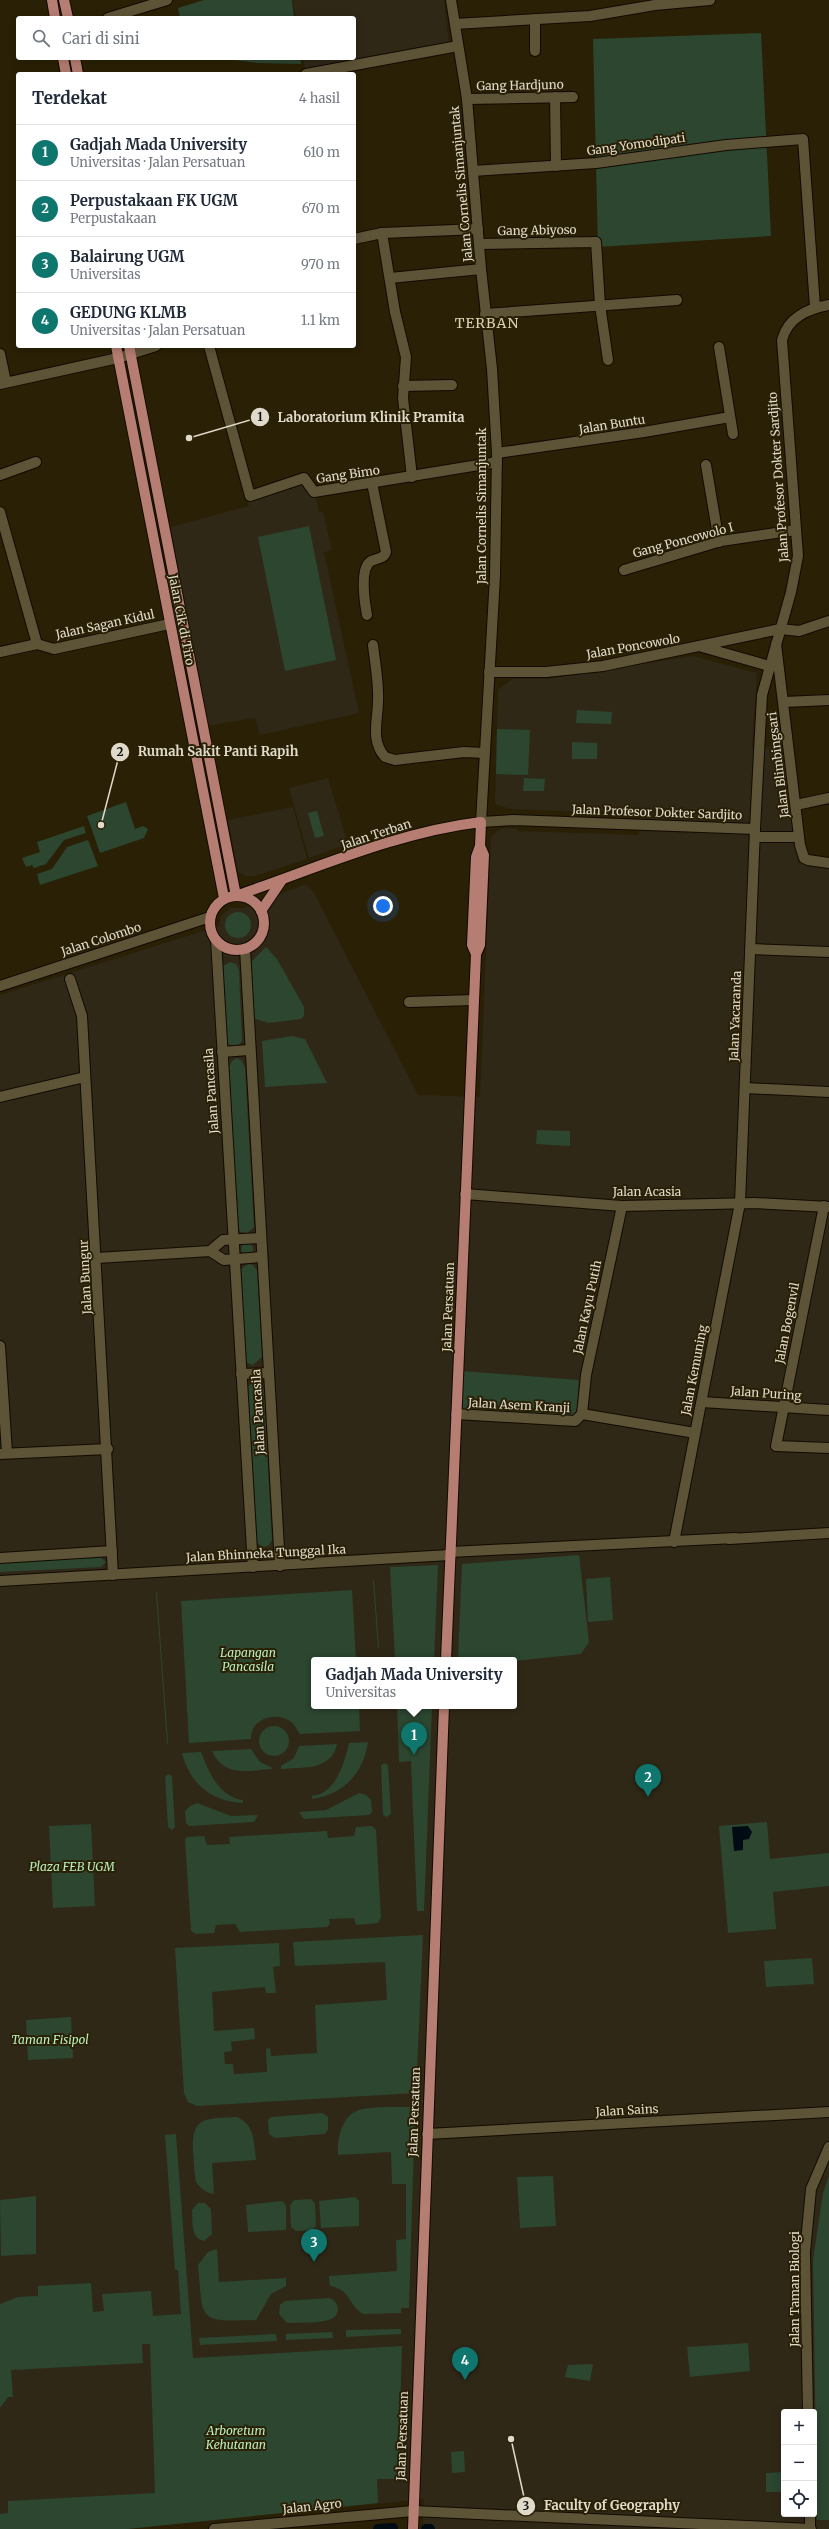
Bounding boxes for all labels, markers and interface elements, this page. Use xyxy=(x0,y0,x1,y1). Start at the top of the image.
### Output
search box xyxy=(16,16,356,60)
icon: search xyxy=(30,27,52,49)
text: Cari di sini xyxy=(62,29,140,48)
street label: Gang Hardjuno xyxy=(476,77,564,93)
text: Terdekat xyxy=(32,87,107,109)
text: 4 hasil xyxy=(299,90,340,107)
street label: Jalan Cornelis Simanjuntak xyxy=(447,105,475,264)
street label: Gang Yomodipati xyxy=(586,130,686,158)
text: Gadjah Mada University xyxy=(70,135,247,154)
text: 1 xyxy=(42,144,48,161)
text: 610 m xyxy=(303,144,340,161)
text: Universitas · Jalan Persatuan xyxy=(70,154,245,171)
text: Perpustakaan FK UGM xyxy=(70,191,238,210)
text: 2 xyxy=(41,200,49,217)
text: 670 m xyxy=(302,200,340,217)
text: Perpustakaan xyxy=(70,210,156,227)
street label: Gang Abiyoso xyxy=(497,222,577,238)
text: Balairung UGM xyxy=(70,247,184,266)
text: 3 xyxy=(41,256,49,273)
text: 970 m xyxy=(301,256,340,273)
text: Universitas xyxy=(70,266,141,283)
text: GEDUNG KLMB xyxy=(70,303,186,322)
text: 4 xyxy=(41,312,49,329)
text: 1.1 km xyxy=(301,312,340,329)
district label: TERBAN xyxy=(455,314,519,332)
text: Universitas · Jalan Persatuan xyxy=(70,322,245,339)
street label: Jalan Profesor Dokter Sardjito xyxy=(765,391,791,564)
callout: Laboratorium Klinik Pramita xyxy=(250,404,473,429)
text: 1 xyxy=(257,409,263,424)
text: Laboratorium Klinik Pramita xyxy=(277,409,465,426)
street label: Jalan Buntu xyxy=(577,411,647,437)
street label: Jalan Cornelis Simanjuntak xyxy=(474,427,489,585)
street label: Gang Bimo xyxy=(315,462,381,486)
street label: Gang Poncowolo I xyxy=(631,519,735,561)
street label: Jalan Cik di Tiro xyxy=(166,572,198,667)
street label: Jalan Sagan Kidul xyxy=(53,606,156,642)
street label: Jalan Poncowolo xyxy=(584,630,681,662)
street label: Jalan Blimbingsari xyxy=(764,711,792,820)
callout: Rumah Sakit Panti Rapih xyxy=(110,739,306,764)
text: Rumah Sakit Panti Rapih xyxy=(138,743,299,760)
text: 2 xyxy=(116,744,124,759)
street label: Jalan Profesor Dokter Sardjito xyxy=(571,801,742,822)
street label: Jalan Terban xyxy=(338,816,413,853)
your location xyxy=(373,896,393,916)
street label: Jalan Colombo xyxy=(58,919,143,959)
street label: Jalan Yacaranda xyxy=(726,970,744,1063)
street label: Jalan Pancasila xyxy=(200,1047,222,1135)
street label: Jalan Acasia xyxy=(612,1184,682,1199)
street label: Jalan Bungur xyxy=(76,1239,95,1316)
street label: Jalan Kayu Putih xyxy=(570,1259,604,1356)
street label: Jalan Persatuan xyxy=(439,1262,457,1353)
street label: Jalan Bogenvil xyxy=(772,1281,802,1366)
street label: Jalan Kemuning xyxy=(678,1323,710,1418)
street label: Jalan Pancasila xyxy=(248,1368,268,1456)
street label: Jalan Puring xyxy=(729,1383,803,1403)
street label: Jalan Asem Kranji xyxy=(466,1395,571,1415)
street label: Jalan Bhinneka Tunggal Ika xyxy=(185,1541,347,1565)
park label: Lapangan Pancasila xyxy=(220,1645,276,1674)
popup xyxy=(311,1657,517,1709)
text: Gadjah Mada University xyxy=(325,1665,503,1684)
text: Universitas xyxy=(325,1684,396,1701)
pin: 1 xyxy=(401,1722,427,1755)
pin: 2 xyxy=(635,1764,661,1797)
park label: Plaza FEB UGM xyxy=(29,1859,115,1874)
park label: Taman Fisipol xyxy=(11,2032,89,2047)
street label: Jalan Persatuan xyxy=(405,2067,423,2158)
street label: Jalan Sains xyxy=(594,2101,659,2119)
pin: 3 xyxy=(301,2229,327,2262)
street label: Jalan Taman Biologi xyxy=(787,2231,802,2348)
pin: 4 xyxy=(452,2347,478,2380)
street label: Jalan Persatuan xyxy=(393,2391,411,2482)
map controls xyxy=(781,2409,817,2517)
button: + xyxy=(781,2409,817,2445)
park label: Arboretum Kehutanan xyxy=(205,2423,266,2452)
button: − xyxy=(781,2445,817,2481)
button: locate xyxy=(781,2481,817,2517)
callout: Faculty of Geography xyxy=(516,2493,688,2518)
street label: Jalan Agro xyxy=(281,2495,342,2517)
text: Faculty of Geography xyxy=(544,2497,680,2514)
text: 3 xyxy=(523,2498,530,2513)

